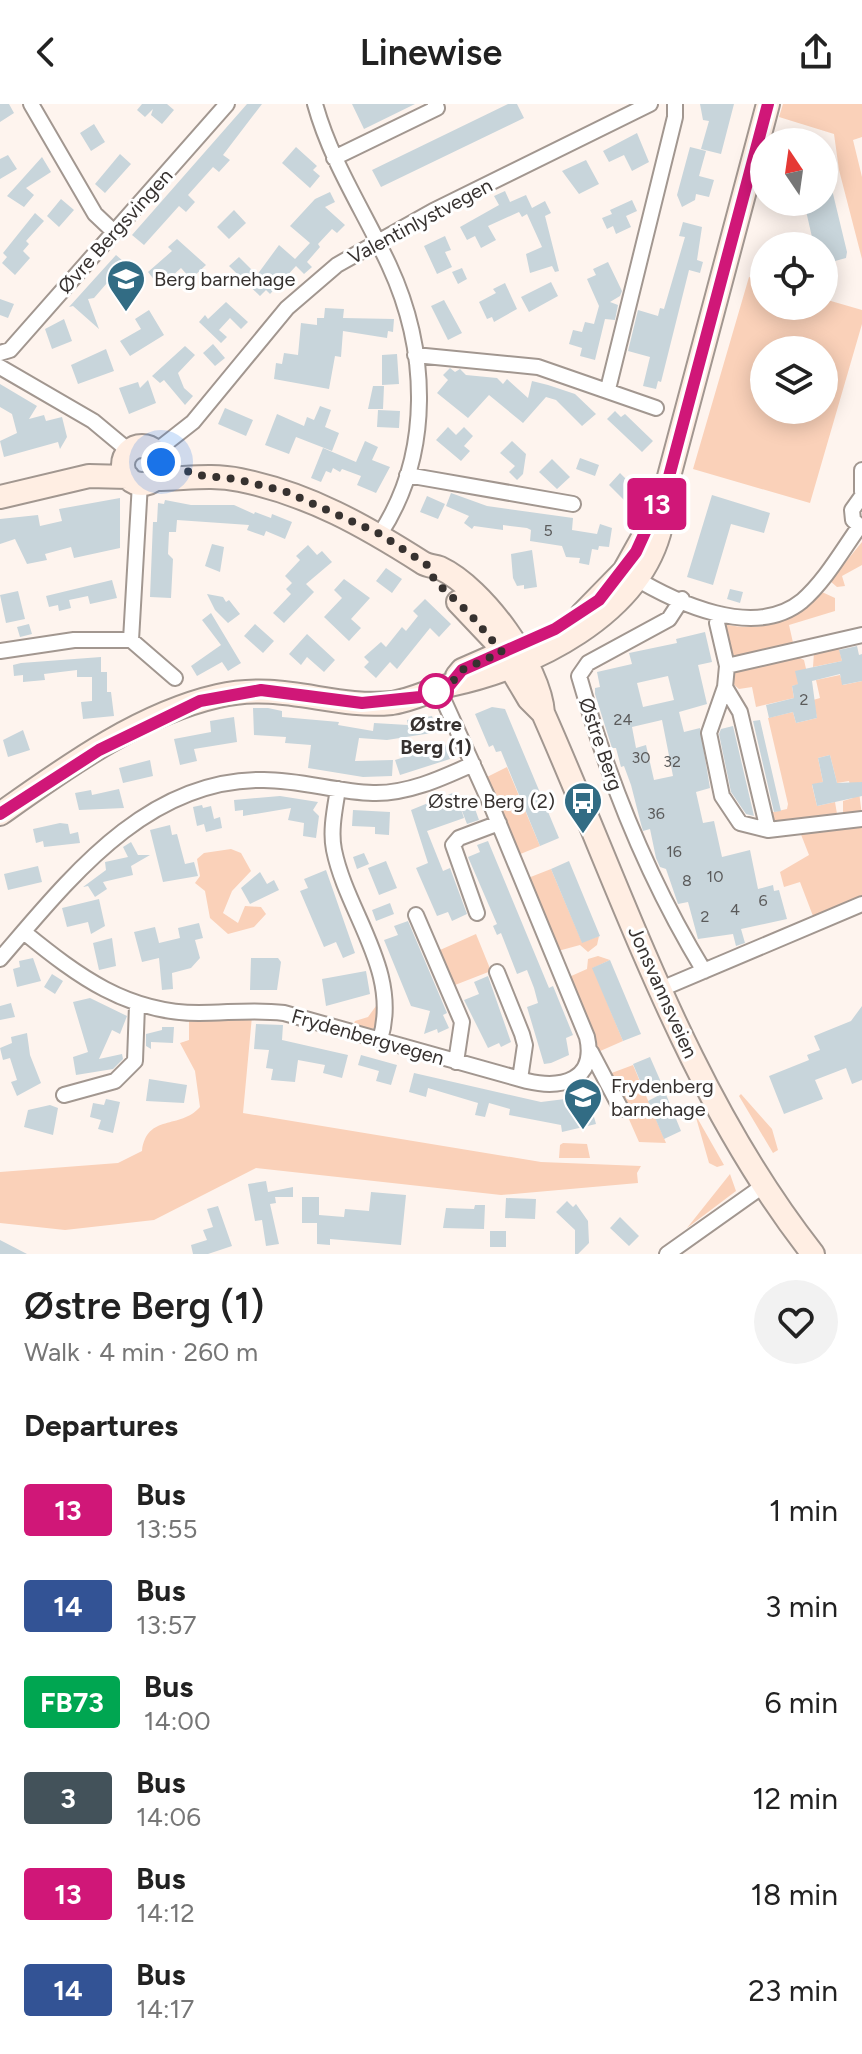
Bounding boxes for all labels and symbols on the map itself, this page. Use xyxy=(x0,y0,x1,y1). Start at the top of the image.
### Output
north arrow xyxy=(750,128,838,216)
street label: Øvre Bergsvingen xyxy=(53,164,177,298)
street label: Valentinlystvegen xyxy=(344,173,496,269)
school or university icon: Berg barnehage xyxy=(105,258,147,313)
place label: Berg barnehage xyxy=(154,267,295,291)
your location xyxy=(141,442,181,482)
line badge: 13 xyxy=(621,478,693,530)
house number: 5 xyxy=(543,521,553,540)
marker: Østre Berg (1) xyxy=(419,674,453,708)
house number: 2 xyxy=(800,690,808,709)
street label: Østre Berg xyxy=(574,694,628,794)
house number: 24 xyxy=(614,710,632,729)
place label: Østre Berg (1) xyxy=(400,712,472,759)
house number: 30 xyxy=(632,748,650,767)
house number: 32 xyxy=(663,752,681,771)
bus stop icon: Østre Berg (2) xyxy=(562,780,604,835)
place label: Østre Berg (2) xyxy=(428,789,555,813)
house number: 36 xyxy=(647,804,665,823)
house number: 16 xyxy=(666,842,682,861)
house number: 10 xyxy=(707,867,723,886)
house number: 8 xyxy=(682,871,692,890)
house number: 6 xyxy=(758,891,768,910)
house number: 4 xyxy=(730,900,740,919)
house number: 2 xyxy=(701,907,709,926)
street label: Jonsvannsveien xyxy=(623,922,703,1062)
street label: Frydenbergvegen xyxy=(289,1004,447,1070)
place label: Frydenberg barnehage xyxy=(611,1074,714,1121)
school or university icon: Frydenberg barnehage xyxy=(562,1076,604,1131)

